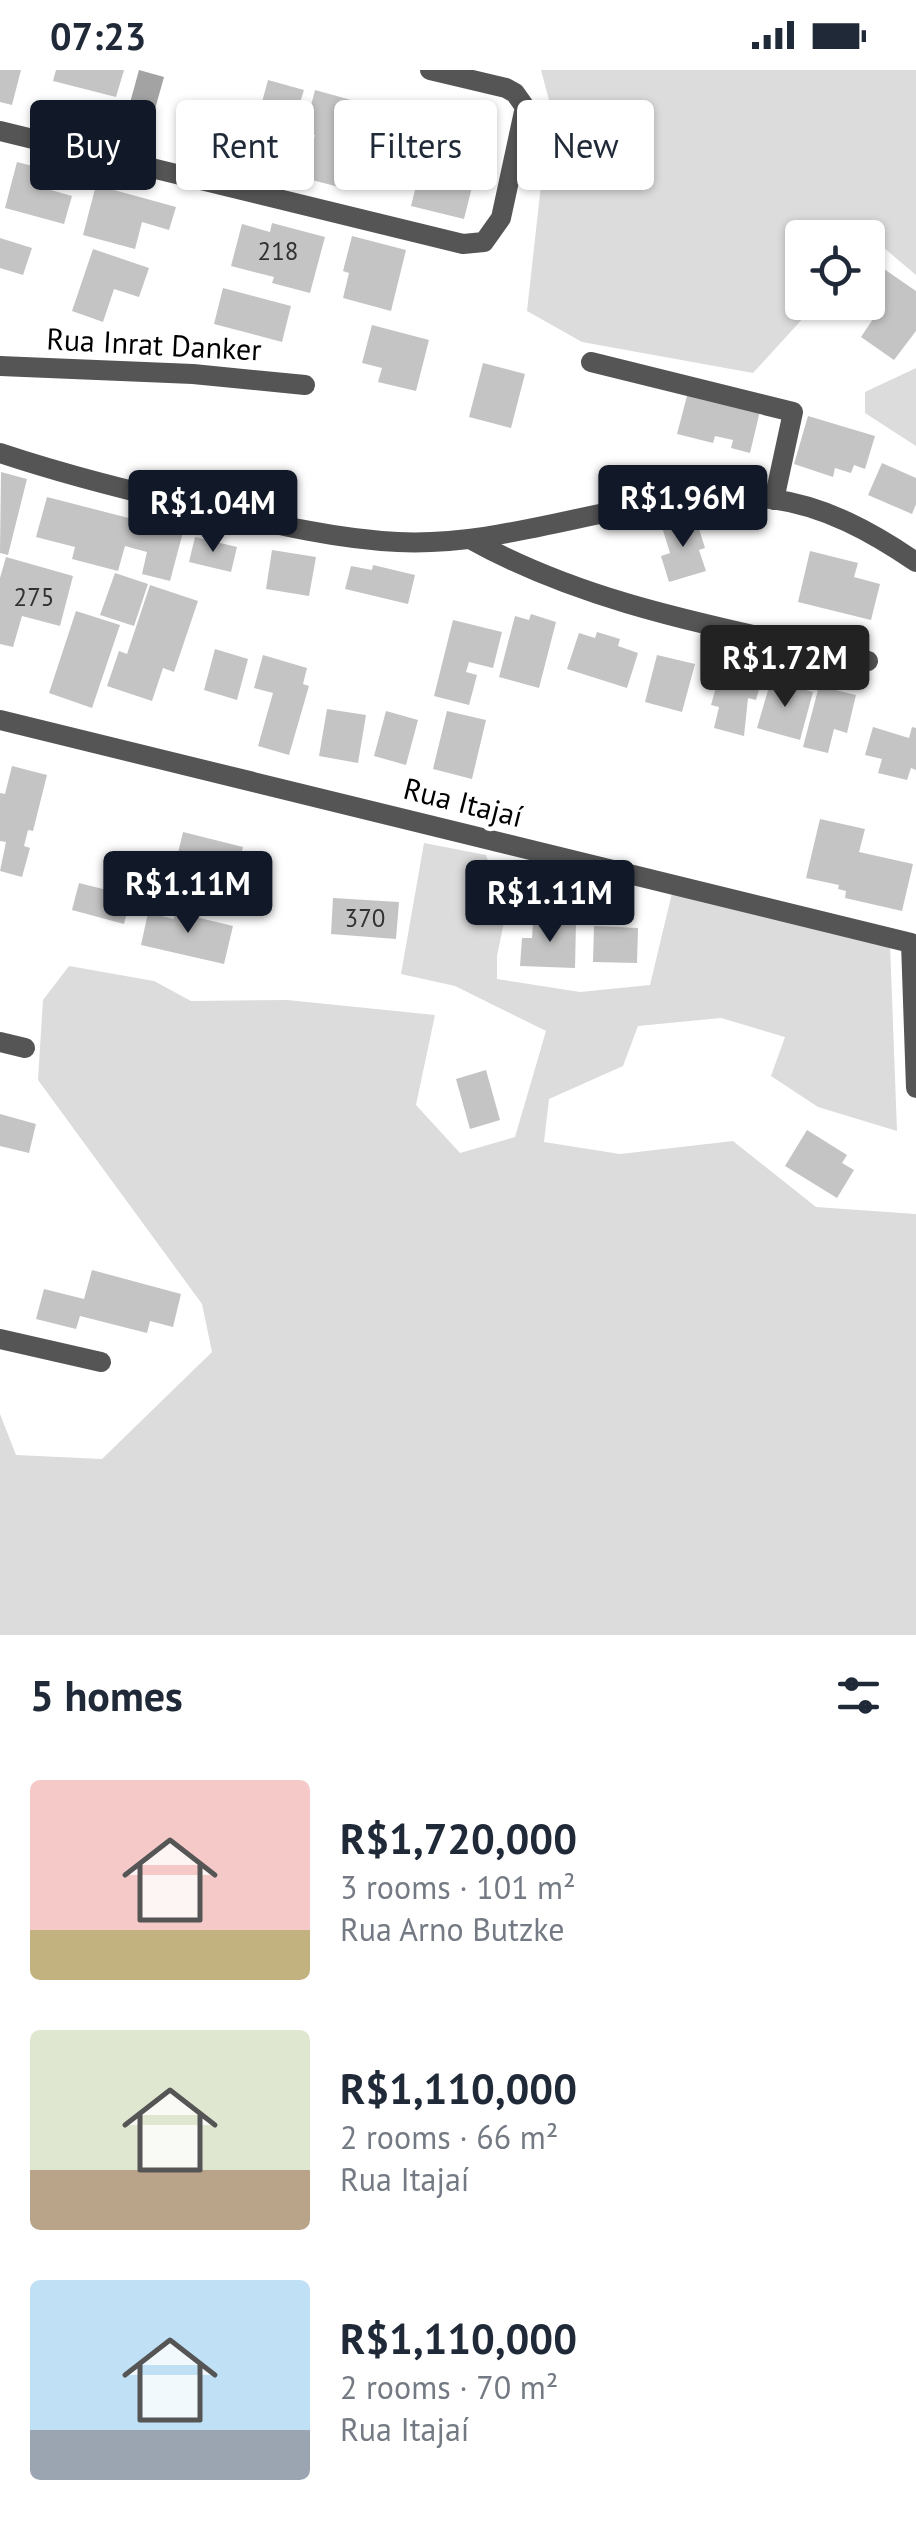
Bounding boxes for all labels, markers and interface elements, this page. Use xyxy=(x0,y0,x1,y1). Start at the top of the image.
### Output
text: 07:23 xyxy=(50,11,146,60)
chip: Buy xyxy=(30,100,156,190)
chip: Rent xyxy=(176,100,314,190)
chip: Filters xyxy=(334,100,497,190)
chip: New xyxy=(517,100,654,190)
map controls xyxy=(785,220,885,320)
button: locate xyxy=(785,220,885,320)
house number: 218 xyxy=(258,235,298,267)
street label: Rua Inrat Danker xyxy=(46,318,263,369)
pin: R$1.96M xyxy=(591,465,775,550)
pin: R$1.04M xyxy=(121,470,305,555)
text: R$1.96M xyxy=(620,476,746,518)
text: R$1.04M xyxy=(150,481,276,523)
house number: 275 xyxy=(14,581,54,613)
pin: R$1.72M xyxy=(693,625,877,710)
text: R$1.72M xyxy=(722,636,848,678)
street label: Rua Itajaí xyxy=(400,768,527,835)
pin: R$1.11M xyxy=(96,851,280,936)
pin: R$1.11M xyxy=(458,860,642,945)
text: R$1.11M xyxy=(125,862,251,904)
text: R$1.11M xyxy=(487,871,613,913)
house number: 370 xyxy=(345,902,385,934)
text: 5 homes xyxy=(30,1668,183,1723)
icon: filters xyxy=(831,1668,886,1723)
text: R$1,720,000 xyxy=(340,1811,577,1866)
icon: home xyxy=(110,1820,230,1940)
text: 3 rooms · 101 m² xyxy=(340,1866,576,1908)
text: Rua Arno Butzke xyxy=(340,1908,564,1950)
text: R$1,110,000 xyxy=(340,2061,577,2116)
icon: home xyxy=(110,2070,230,2190)
text: 2 rooms · 66 m² xyxy=(340,2116,558,2158)
text: Rua Itajaí xyxy=(340,2158,469,2200)
text: R$1,110,000 xyxy=(340,2311,577,2366)
icon: home xyxy=(110,2320,230,2440)
text: 2 rooms · 70 m² xyxy=(340,2366,558,2408)
text: Rua Itajaí xyxy=(340,2408,469,2450)

